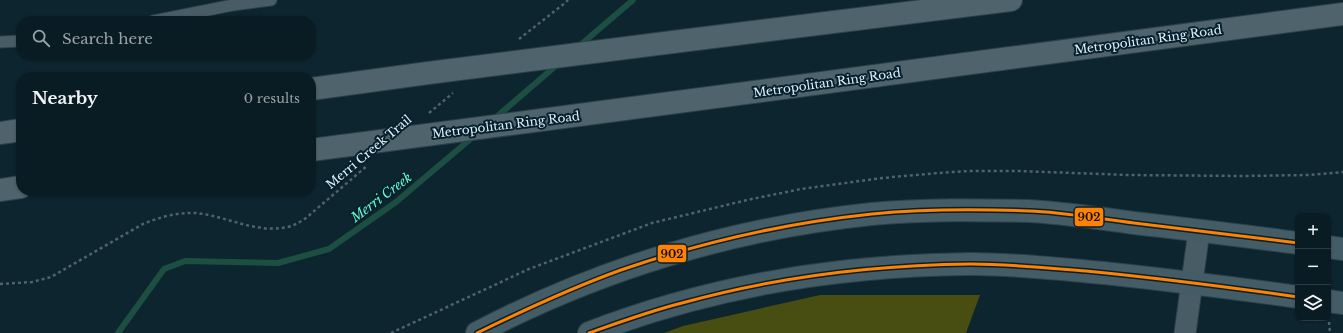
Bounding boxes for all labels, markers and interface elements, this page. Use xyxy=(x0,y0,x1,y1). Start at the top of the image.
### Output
search box xyxy=(16,16,316,60)
street label: Metropolitan Ring Road xyxy=(1073,22,1223,57)
icon: search xyxy=(30,27,52,49)
text: Search here xyxy=(62,29,153,48)
street label: Metropolitan Ring Road xyxy=(752,65,902,100)
text: Nearby xyxy=(32,88,98,109)
text: 0 results xyxy=(244,90,300,107)
street label: Metropolitan Ring Road xyxy=(431,108,581,141)
street label: Merri Creek Trail xyxy=(323,111,415,192)
water label: Merri Creek xyxy=(347,169,415,226)
line badge: 902 xyxy=(1074,207,1104,227)
text: 902 xyxy=(1078,210,1100,224)
map controls xyxy=(1295,213,1331,321)
button: + xyxy=(1295,213,1331,249)
line badge: 902 xyxy=(657,244,687,263)
text: 902 xyxy=(661,247,683,261)
button: − xyxy=(1295,249,1331,285)
button: layers xyxy=(1295,285,1331,321)

